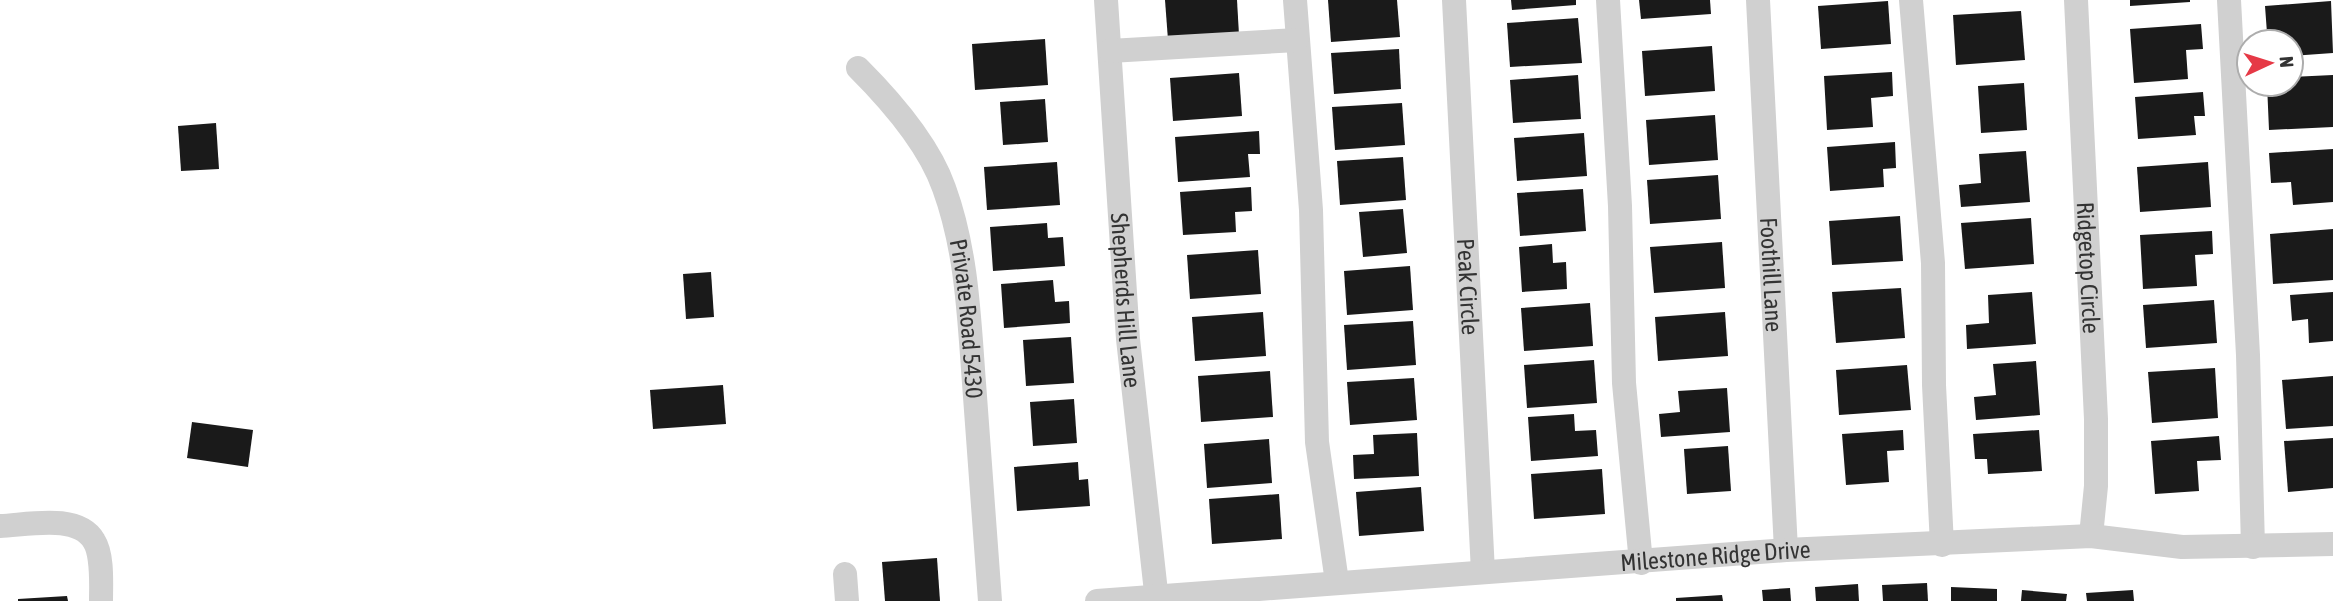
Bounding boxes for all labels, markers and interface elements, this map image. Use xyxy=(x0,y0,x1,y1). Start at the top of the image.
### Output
north arrow xyxy=(2235,28,2305,98)
text: N xyxy=(2276,55,2298,68)
street label: Ridgetop Circle xyxy=(2072,201,2105,334)
street label: Shepherds Hill Lane xyxy=(1106,212,1147,389)
street label: Foothill Lane xyxy=(1756,217,1788,333)
street label: Private Road 5430 xyxy=(945,236,989,399)
street label: Peak Circle xyxy=(1453,238,1484,336)
street label: Milestone Ridge Drive xyxy=(1619,535,1811,576)

